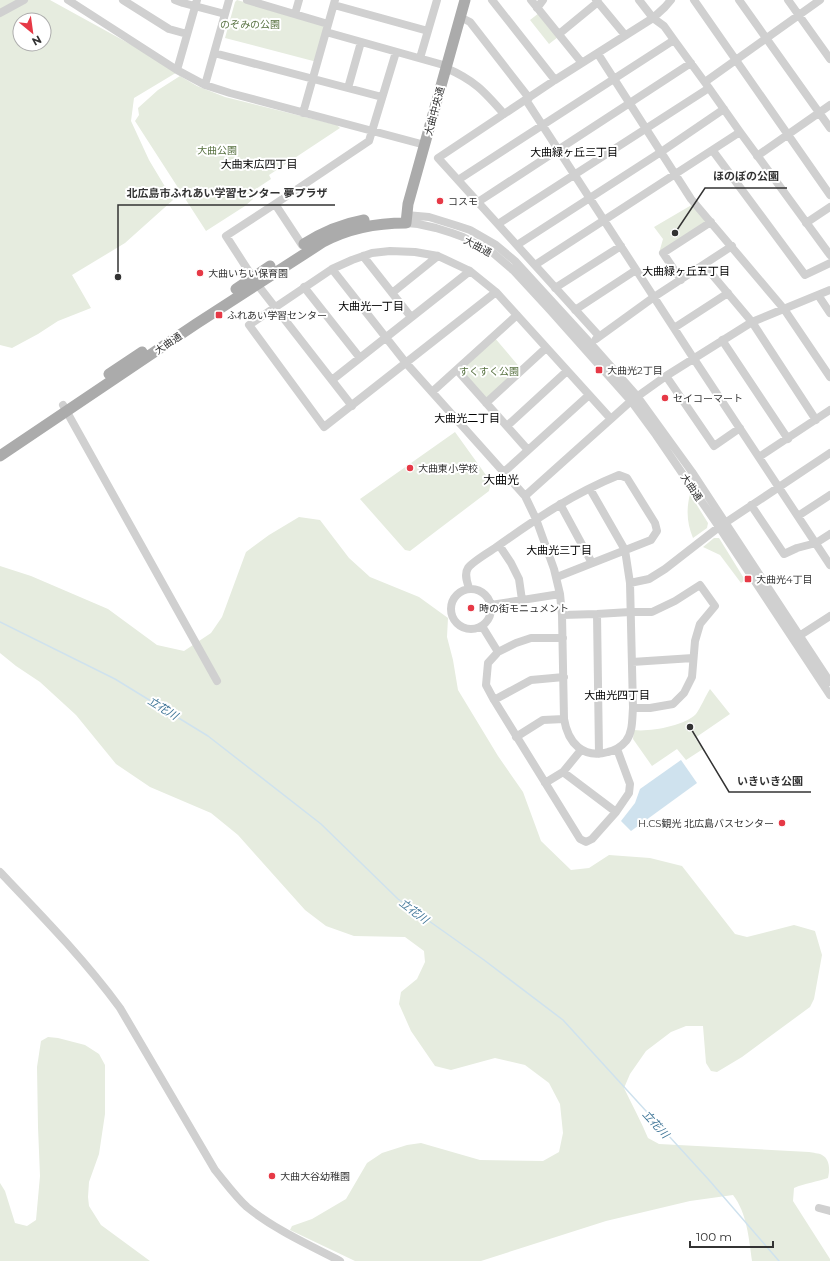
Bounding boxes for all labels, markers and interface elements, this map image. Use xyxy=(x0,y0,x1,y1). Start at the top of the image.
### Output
north arrow xyxy=(12,12,52,52)
park label: のぞみの公園 xyxy=(220,18,280,31)
text: N xyxy=(30,32,44,49)
street label: 大曲中央通 xyxy=(422,85,447,137)
park label: 大曲公園 xyxy=(197,144,237,157)
district label: 大曲緑ヶ丘三丁目 xyxy=(530,145,618,159)
district label: 大曲末広四丁目 xyxy=(221,157,298,171)
callout: ほのぼの公園 xyxy=(705,165,787,188)
text: ほのぼの公園 xyxy=(713,169,779,183)
callout: 北広島市ふれあい学習センター 夢プラザ xyxy=(118,182,335,205)
text: 北広島市ふれあい学習センター 夢プラザ xyxy=(126,186,328,200)
place label: コスモ xyxy=(448,195,478,208)
marker: コスモ xyxy=(435,196,445,206)
street label: 大曲通 xyxy=(461,234,494,259)
district label: 大曲緑ヶ丘五丁目 xyxy=(642,264,730,278)
place label: 大曲いちい保育園 xyxy=(208,267,288,280)
marker: 大曲いちい保育園 xyxy=(195,268,205,278)
district label: 大曲光一丁目 xyxy=(338,299,404,313)
place label: ふれあい学習センター xyxy=(227,309,327,322)
marker: ふれあい学習センター xyxy=(214,310,224,320)
street label: 大曲通 xyxy=(152,330,184,357)
place label: 大曲光2丁目 xyxy=(607,364,663,377)
park label: すくすく公園 xyxy=(459,365,519,378)
marker: 大曲光2丁目 xyxy=(594,365,604,375)
place label: セイコーマート xyxy=(673,392,743,405)
marker: セイコーマート xyxy=(660,393,670,403)
district label: 大曲光二丁目 xyxy=(434,411,500,425)
place label: 大曲東小学校 xyxy=(418,462,478,475)
marker: 大曲東小学校 xyxy=(405,463,415,473)
street label: 大曲通 xyxy=(678,471,705,503)
district label: 大曲光 xyxy=(483,472,519,487)
district label: 大曲光三丁目 xyxy=(526,543,592,557)
place label: 大曲光4丁目 xyxy=(756,573,813,586)
marker: 大曲光4丁目 xyxy=(743,574,753,584)
place label: 時の街モニュメント xyxy=(479,602,569,615)
marker: 時の街モニュメント xyxy=(466,603,476,613)
district label: 大曲光四丁目 xyxy=(584,688,650,702)
water label: 立花川 xyxy=(145,693,182,723)
callout: いきいき公園 xyxy=(729,769,811,792)
text: いきいき公園 xyxy=(737,774,803,788)
place label: H.CS観光 北広島バスセンター xyxy=(638,817,774,830)
marker: H.CS観光 北広島バスセンター xyxy=(777,818,787,828)
water label: 立花川 xyxy=(397,895,432,927)
water label: 立花川 xyxy=(640,1107,673,1142)
place label: 大曲大谷幼稚園 xyxy=(280,1170,350,1183)
marker: 大曲大谷幼稚園 xyxy=(267,1171,277,1181)
scale bar xyxy=(690,1223,773,1249)
text: 100 m xyxy=(696,1229,732,1244)

